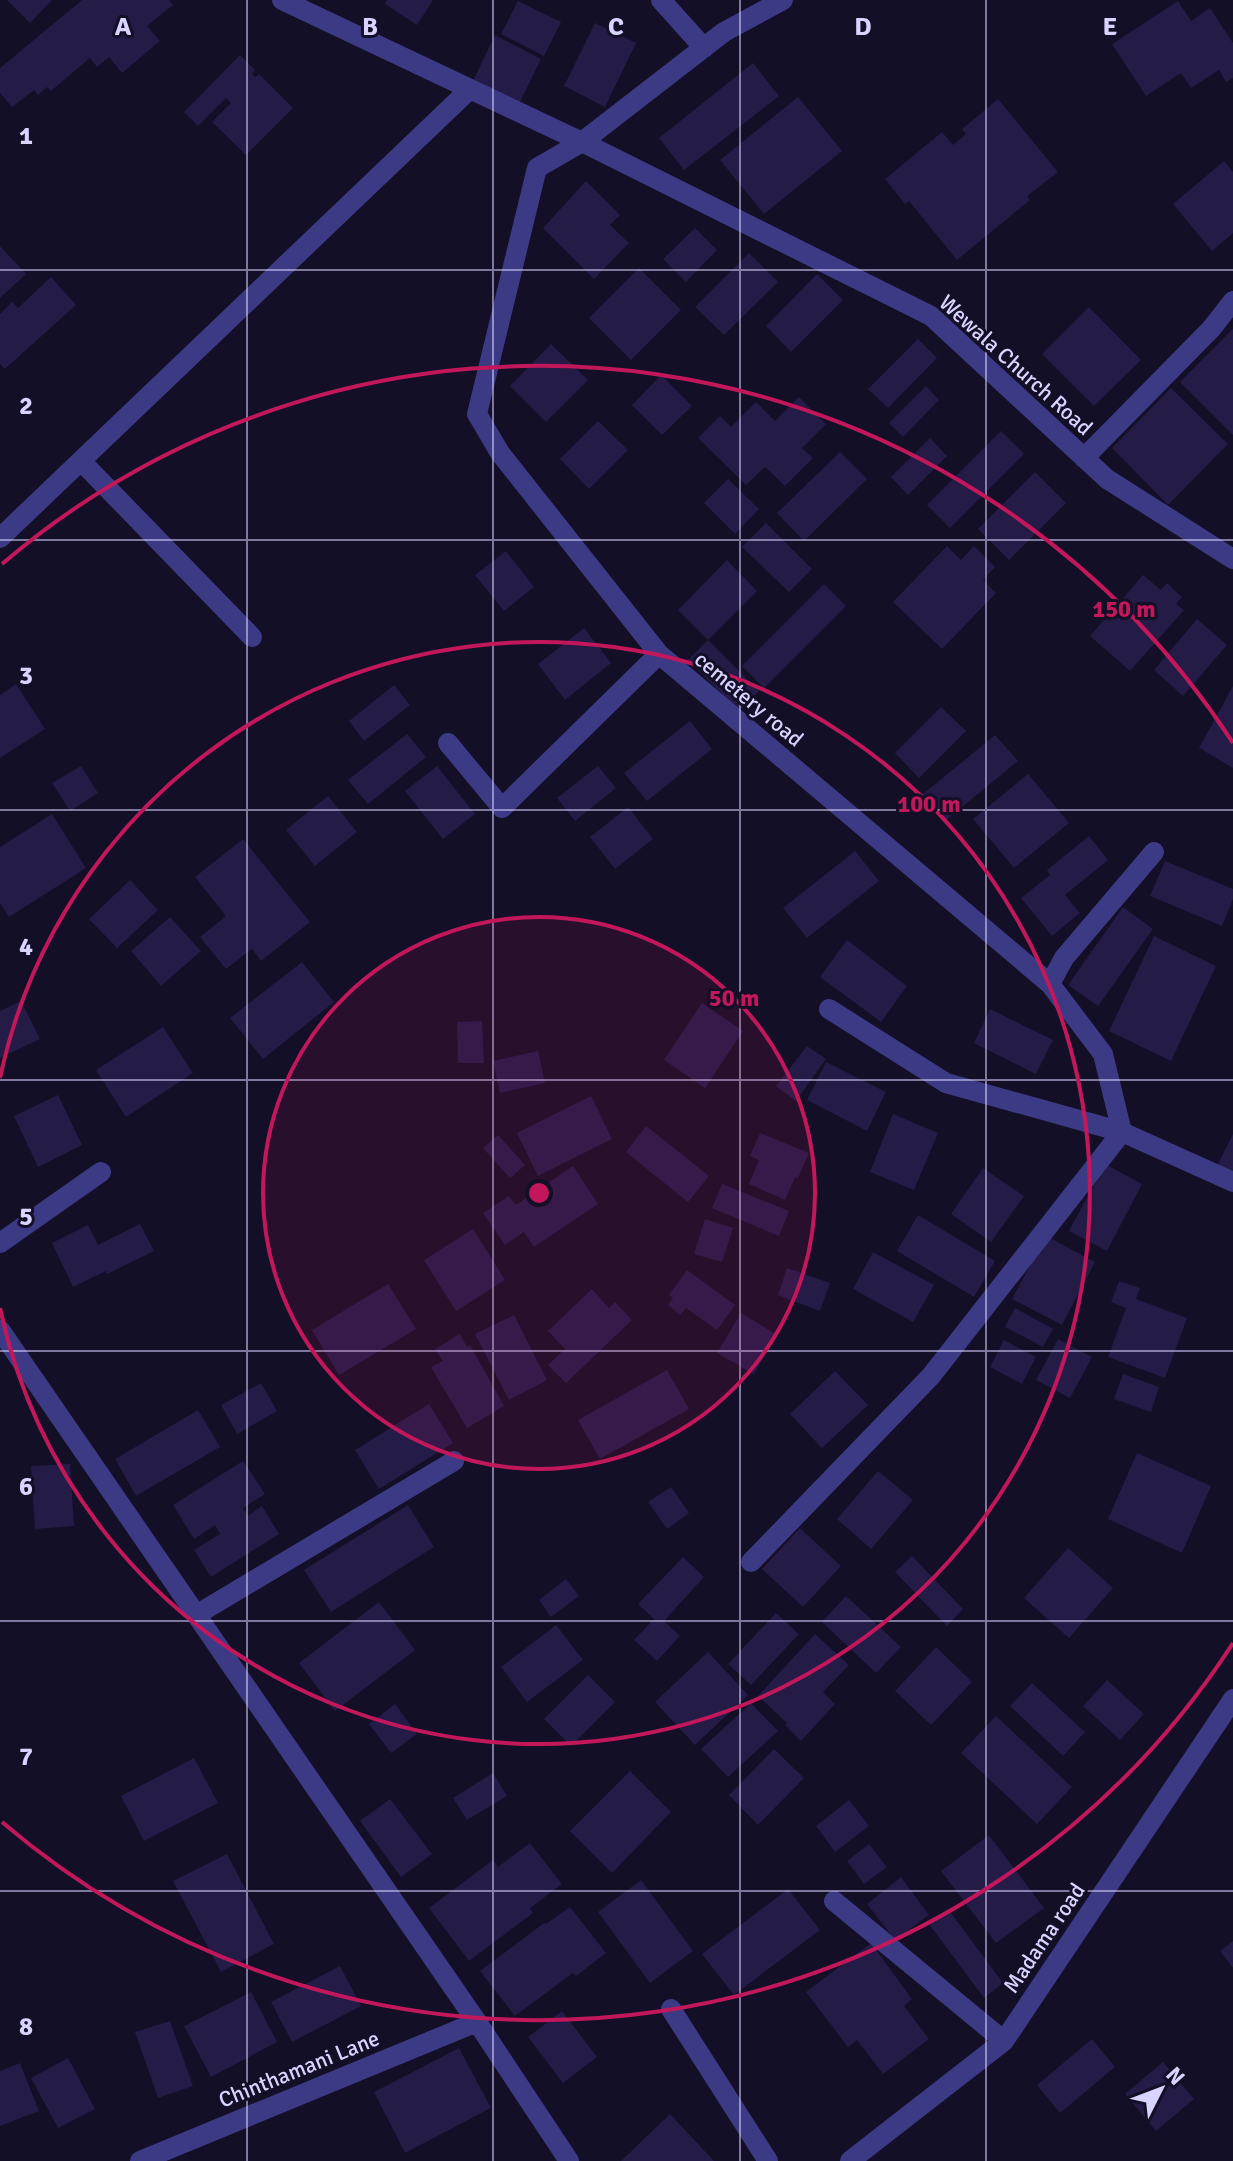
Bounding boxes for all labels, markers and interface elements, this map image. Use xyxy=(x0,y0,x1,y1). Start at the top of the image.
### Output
text: A xyxy=(115,11,132,43)
text: B xyxy=(362,11,378,43)
text: C xyxy=(608,11,624,43)
text: D xyxy=(854,11,872,43)
text: E xyxy=(1103,11,1117,43)
text: 1 xyxy=(19,120,33,152)
street label: Wewala Church Road xyxy=(934,289,1098,441)
text: 2 xyxy=(19,390,33,422)
text: 150 m xyxy=(1092,594,1156,624)
street label: cemetery road xyxy=(689,646,809,752)
text: 3 xyxy=(19,660,33,692)
text: 100 m xyxy=(897,789,961,819)
text: 4 xyxy=(19,931,33,963)
text: 50 m xyxy=(709,983,759,1013)
centre of rings xyxy=(525,1179,553,1207)
text: 5 xyxy=(19,1201,33,1233)
text: 6 xyxy=(19,1471,33,1503)
text: 7 xyxy=(19,1741,33,1773)
street label: Madama road xyxy=(997,1878,1091,1998)
text: 8 xyxy=(19,2011,33,2043)
street label: Chinthamani Lane xyxy=(215,2024,383,2114)
north arrow xyxy=(1121,2049,1201,2129)
text: N xyxy=(1160,2061,1191,2091)

